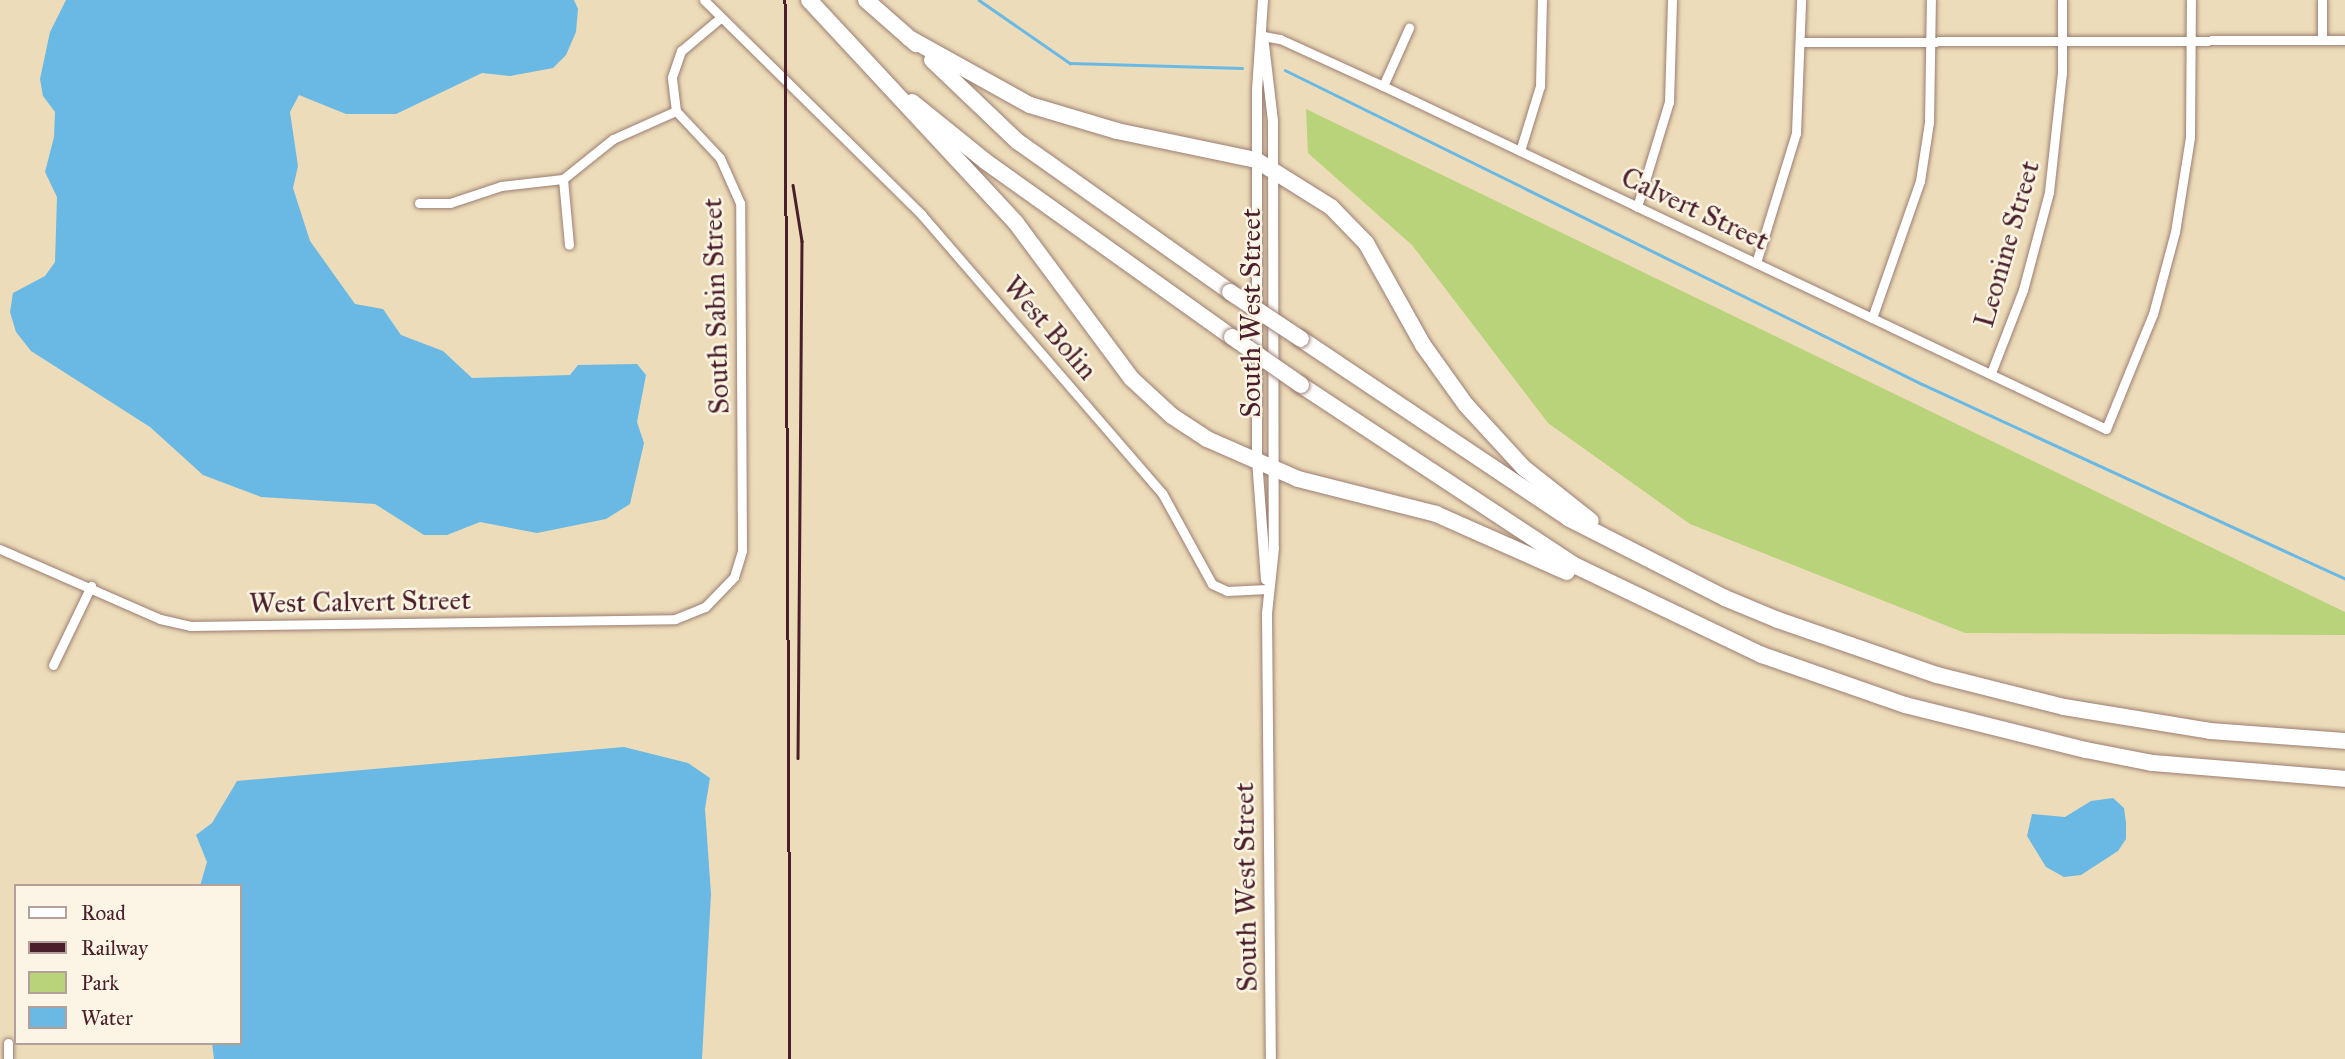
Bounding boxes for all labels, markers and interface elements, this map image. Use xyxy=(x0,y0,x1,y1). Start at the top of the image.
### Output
street label: Leonine Street xyxy=(1967,157,2047,331)
street label: Calvert Street xyxy=(1616,160,1774,258)
street label: South Sabin Street xyxy=(695,197,737,415)
street label: South West Street xyxy=(1234,208,1268,418)
street label: West Bolin xyxy=(996,269,1104,387)
street label: West Calvert Street xyxy=(249,583,471,621)
street label: South West Street xyxy=(1227,782,1265,992)
legend xyxy=(14,884,242,1045)
text: Road xyxy=(81,900,126,926)
text: Railway xyxy=(81,935,148,961)
text: Park xyxy=(81,970,119,996)
text: Water xyxy=(81,1005,133,1031)

